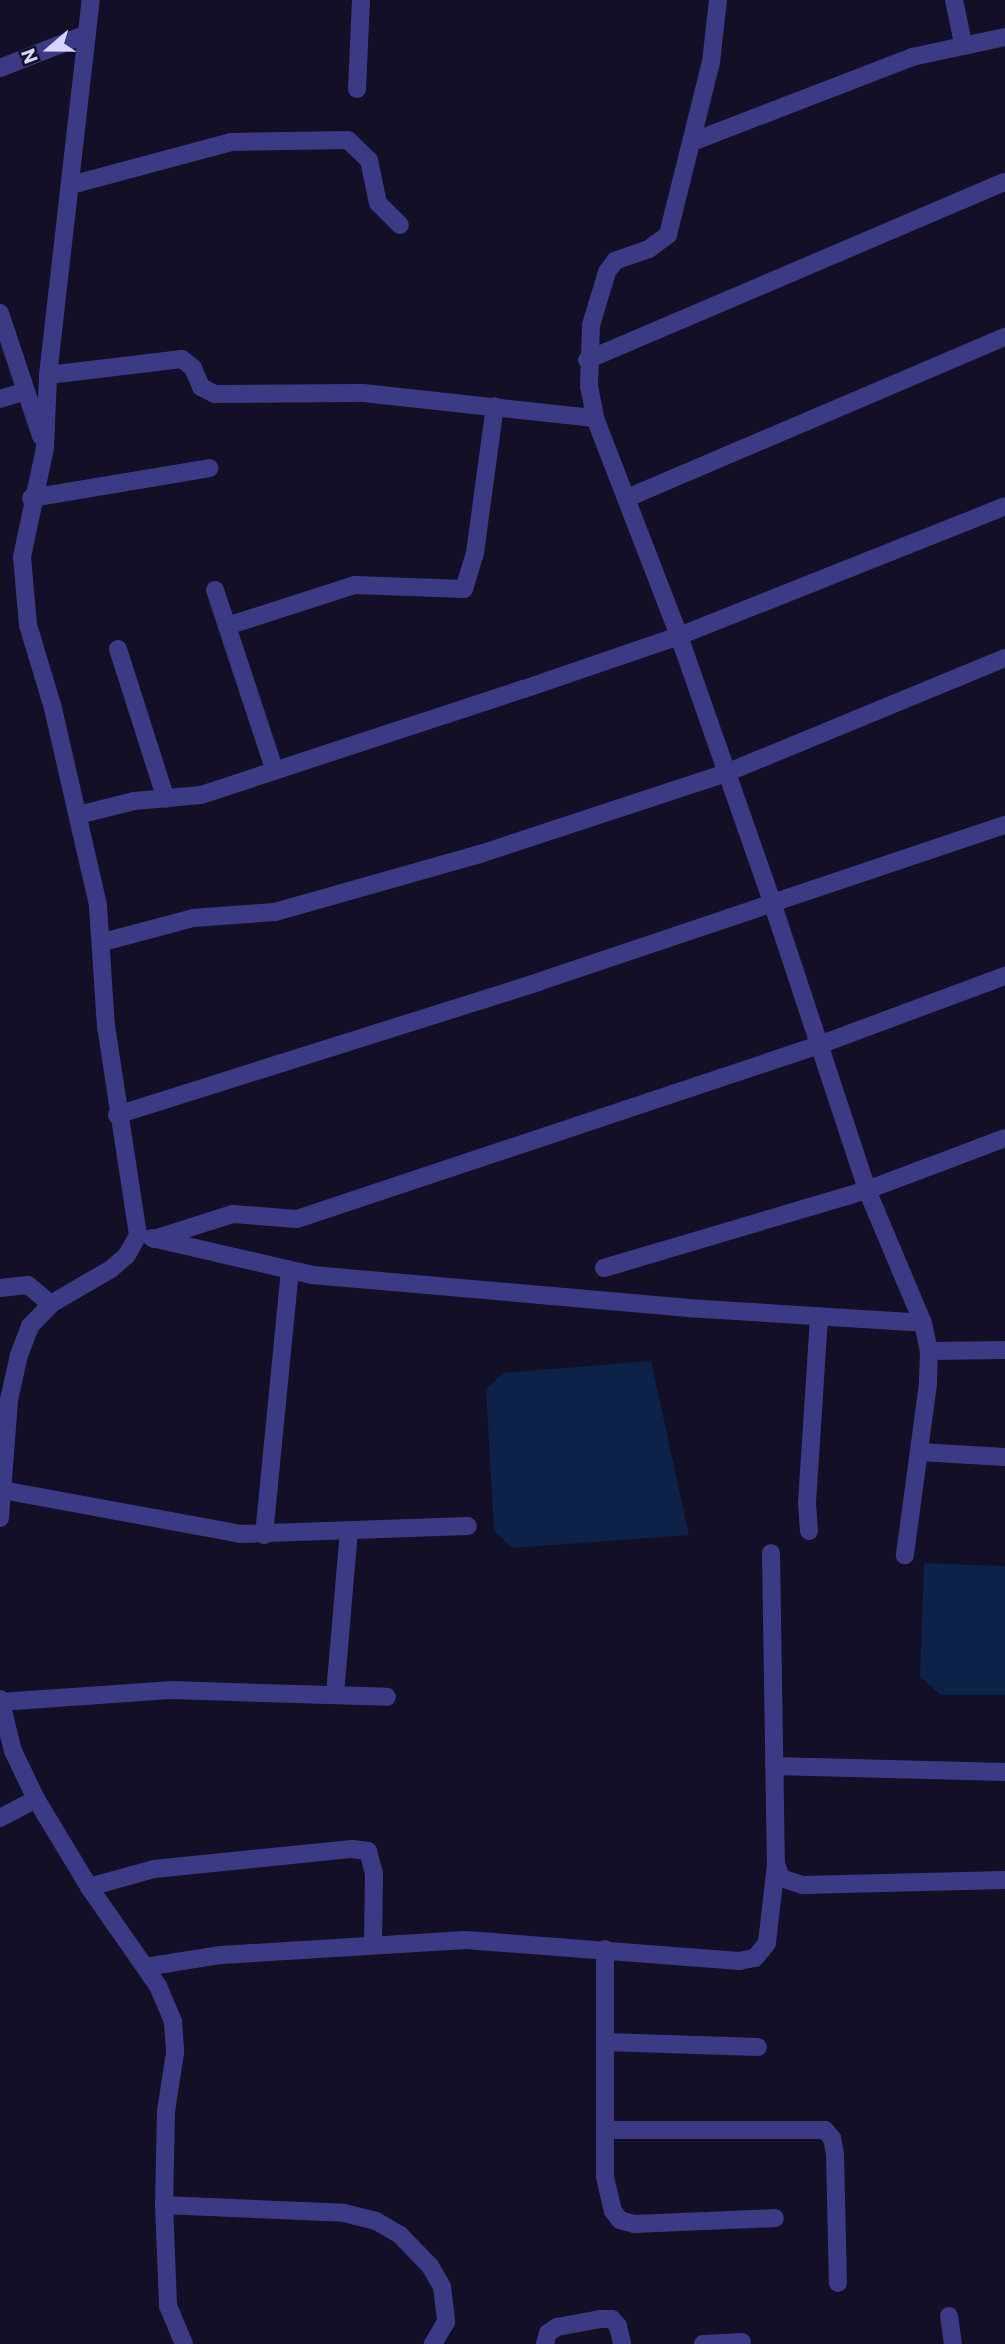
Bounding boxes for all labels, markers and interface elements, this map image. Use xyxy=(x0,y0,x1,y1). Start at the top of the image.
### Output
north arrow xyxy=(14,14,84,84)
text: N xyxy=(16,46,42,67)

